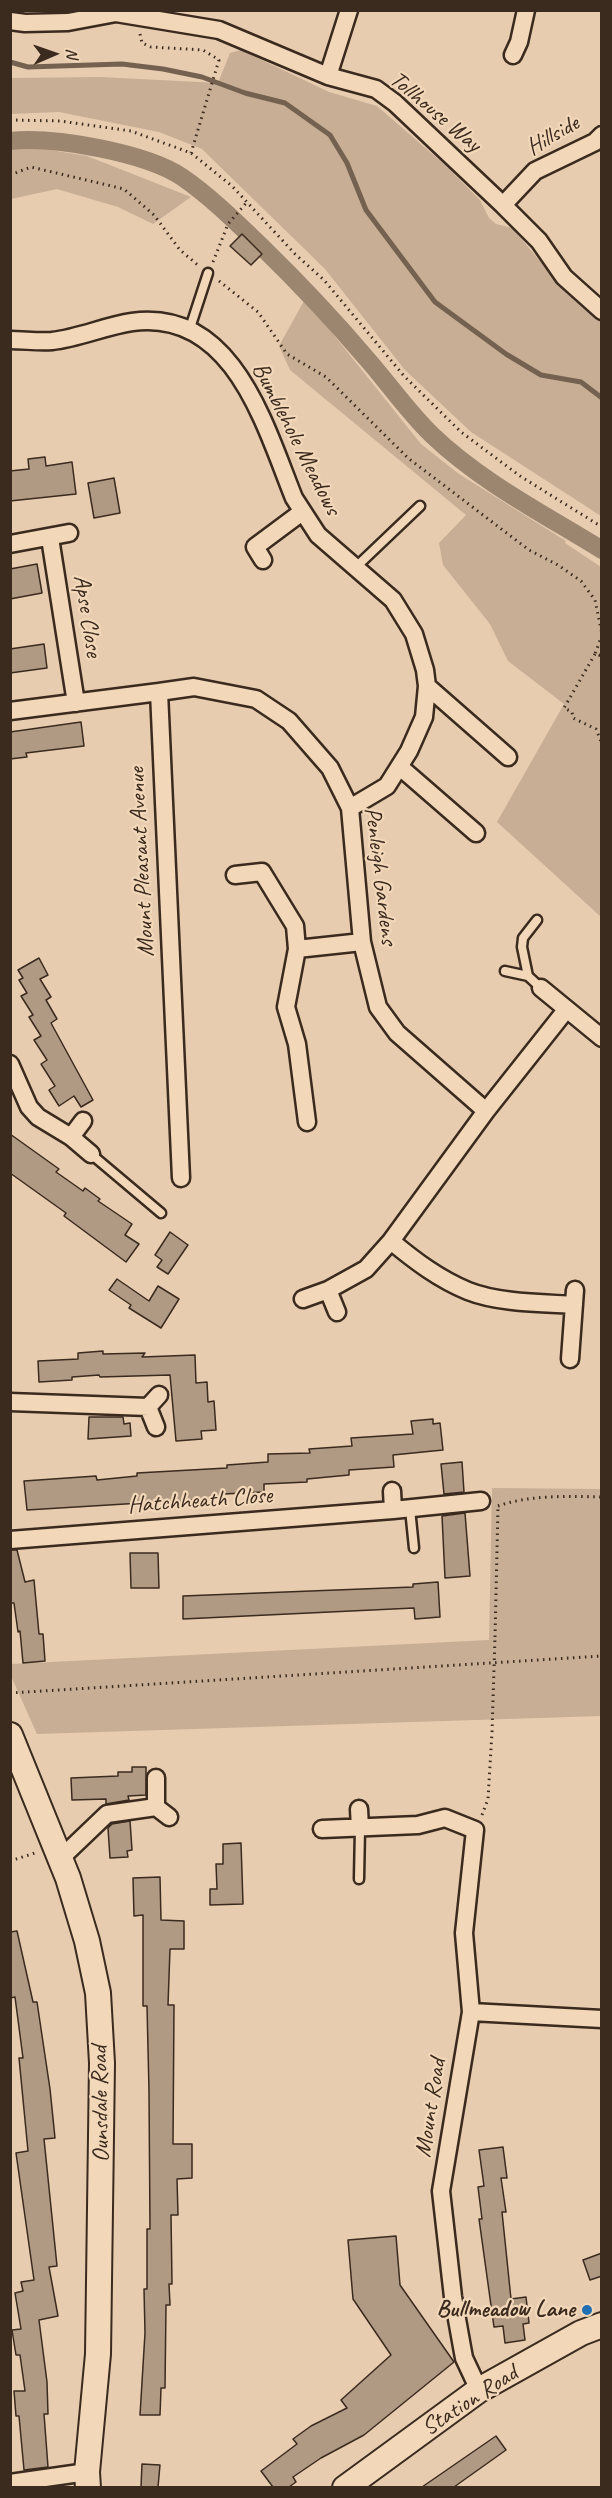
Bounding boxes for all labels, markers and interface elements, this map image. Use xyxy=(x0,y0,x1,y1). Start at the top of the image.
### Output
north arrow xyxy=(24,24,84,84)
text: N xyxy=(62,48,82,59)
street label: Tollhouse Way xyxy=(383,65,487,159)
street label: Hillside xyxy=(521,109,585,163)
street label: Bumblehole Meadows xyxy=(245,358,347,520)
street label: Apse Close xyxy=(66,573,108,659)
street label: Mount Pleasant Avenue xyxy=(123,766,161,958)
street label: Penleigh Gardens xyxy=(357,806,403,946)
street label: Hatchheath Close xyxy=(127,1482,273,1520)
street label: Ounsdale Road xyxy=(86,2045,116,2163)
street label: Mount Road xyxy=(409,2057,453,2159)
place label: Bullmeadow Lane xyxy=(437,2296,575,2324)
marker: Bullmeadow Lane xyxy=(580,2303,594,2317)
street label: Station Road xyxy=(417,2359,523,2443)

